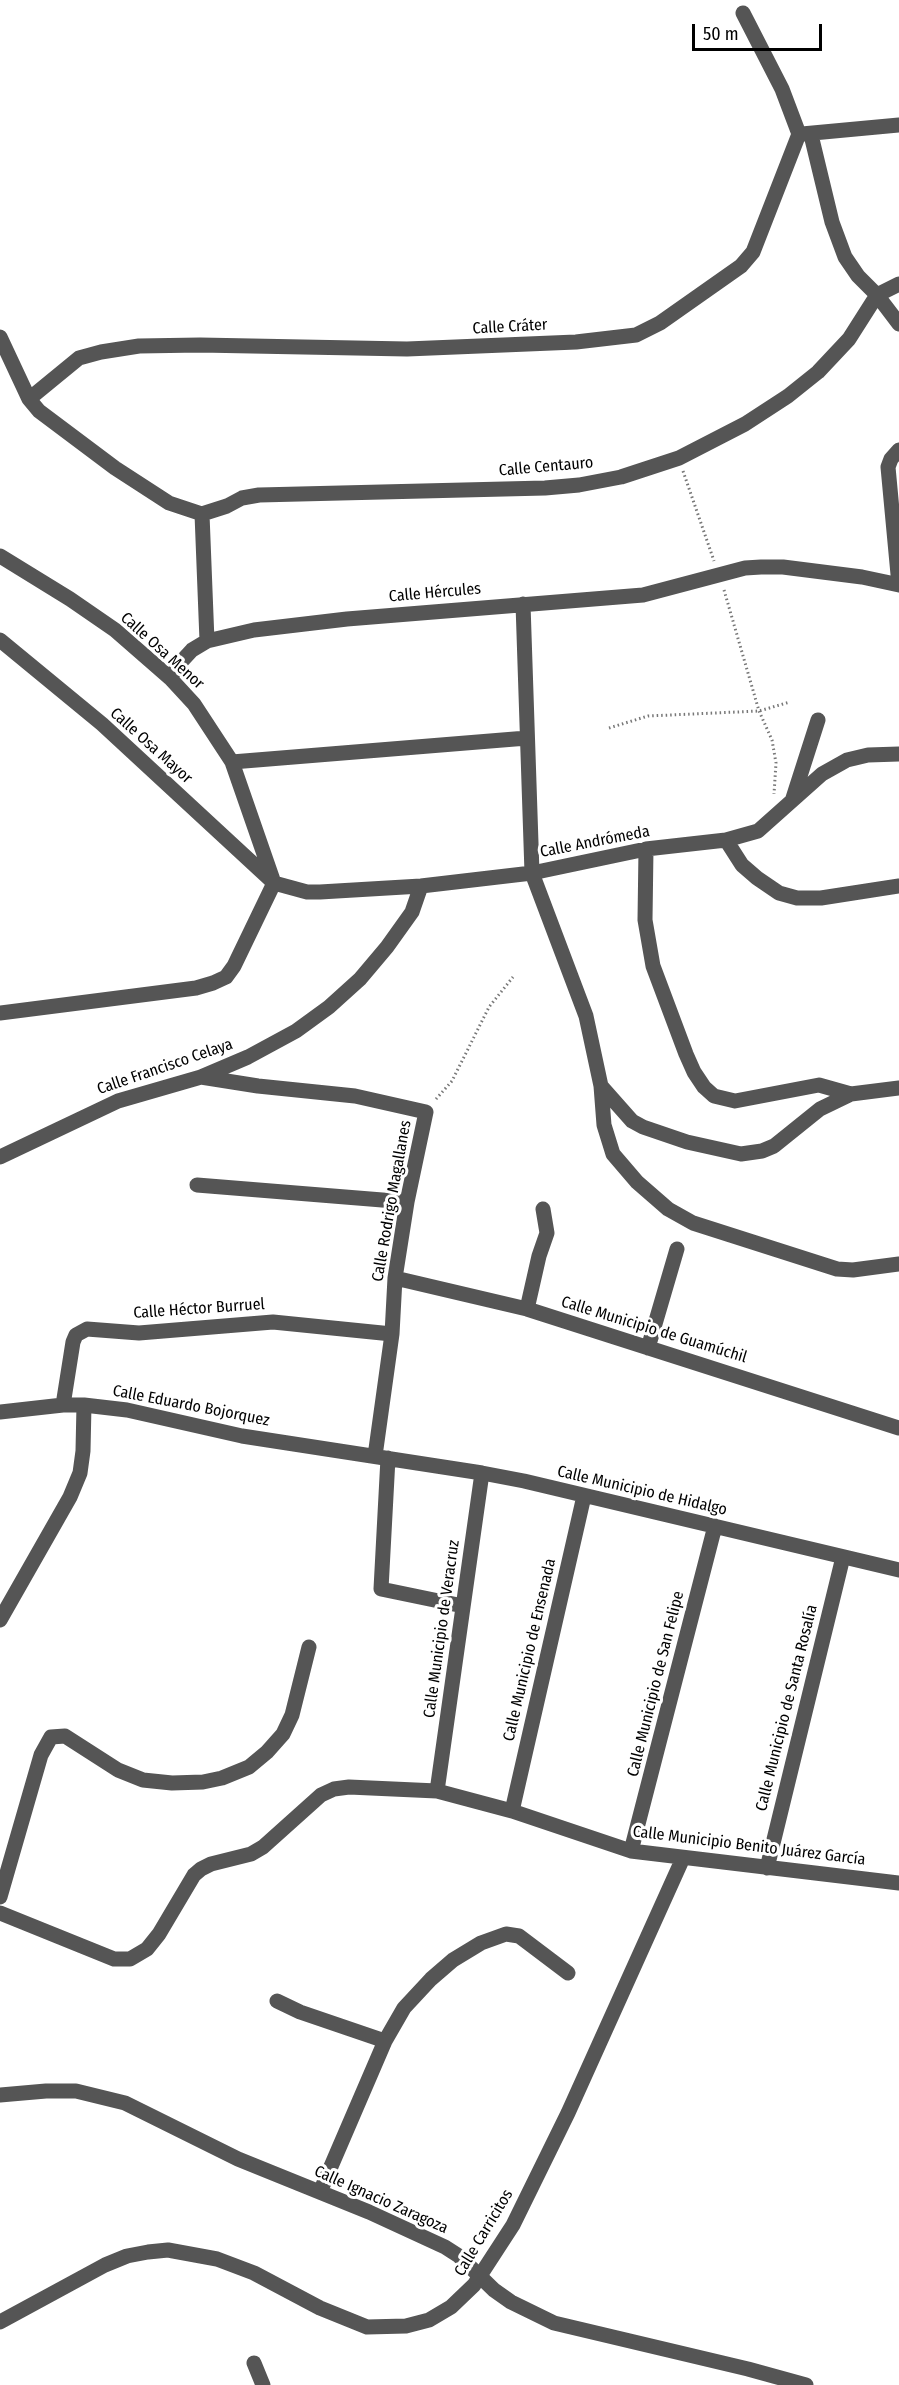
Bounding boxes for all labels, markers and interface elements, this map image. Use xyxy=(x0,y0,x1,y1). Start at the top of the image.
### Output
scale bar xyxy=(695,12,826,50)
text: 50 m xyxy=(703,23,739,45)
street label: Calle Cráter xyxy=(472,315,548,339)
street label: Calle Centauro xyxy=(498,453,594,481)
street label: Calle Hércules xyxy=(388,579,482,607)
street label: Calle Osa Menor xyxy=(116,608,208,694)
street label: Calle Osa Mayor xyxy=(106,704,196,788)
street label: Calle Andrómeda xyxy=(539,822,651,862)
street label: Calle Francisco Celaya xyxy=(95,1035,235,1099)
street label: Calle Rodrigo Magallanes xyxy=(368,1119,416,1283)
street label: Calle Municipio de Guamúchil xyxy=(559,1293,749,1367)
street label: Calle Héctor Burruel xyxy=(133,1295,265,1323)
street label: Calle Eduardo Bojorquez xyxy=(111,1381,271,1431)
street label: Calle Municipio de Hidalgo xyxy=(555,1462,729,1520)
street label: Calle Municipio de Veracruz xyxy=(420,1539,464,1719)
street label: Calle Municipio de Ensenada xyxy=(500,1557,560,1743)
street label: Calle Municipio de San Felipe xyxy=(624,1589,688,1779)
street label: Calle Municipio de Santa Rosalía xyxy=(752,1603,822,1813)
street label: Calle Municipio Benito Juárez García xyxy=(632,1822,866,1870)
street label: Calle Ignacio Zaragoza xyxy=(311,2162,451,2238)
street label: Calle Carricitos xyxy=(451,2186,517,2280)

